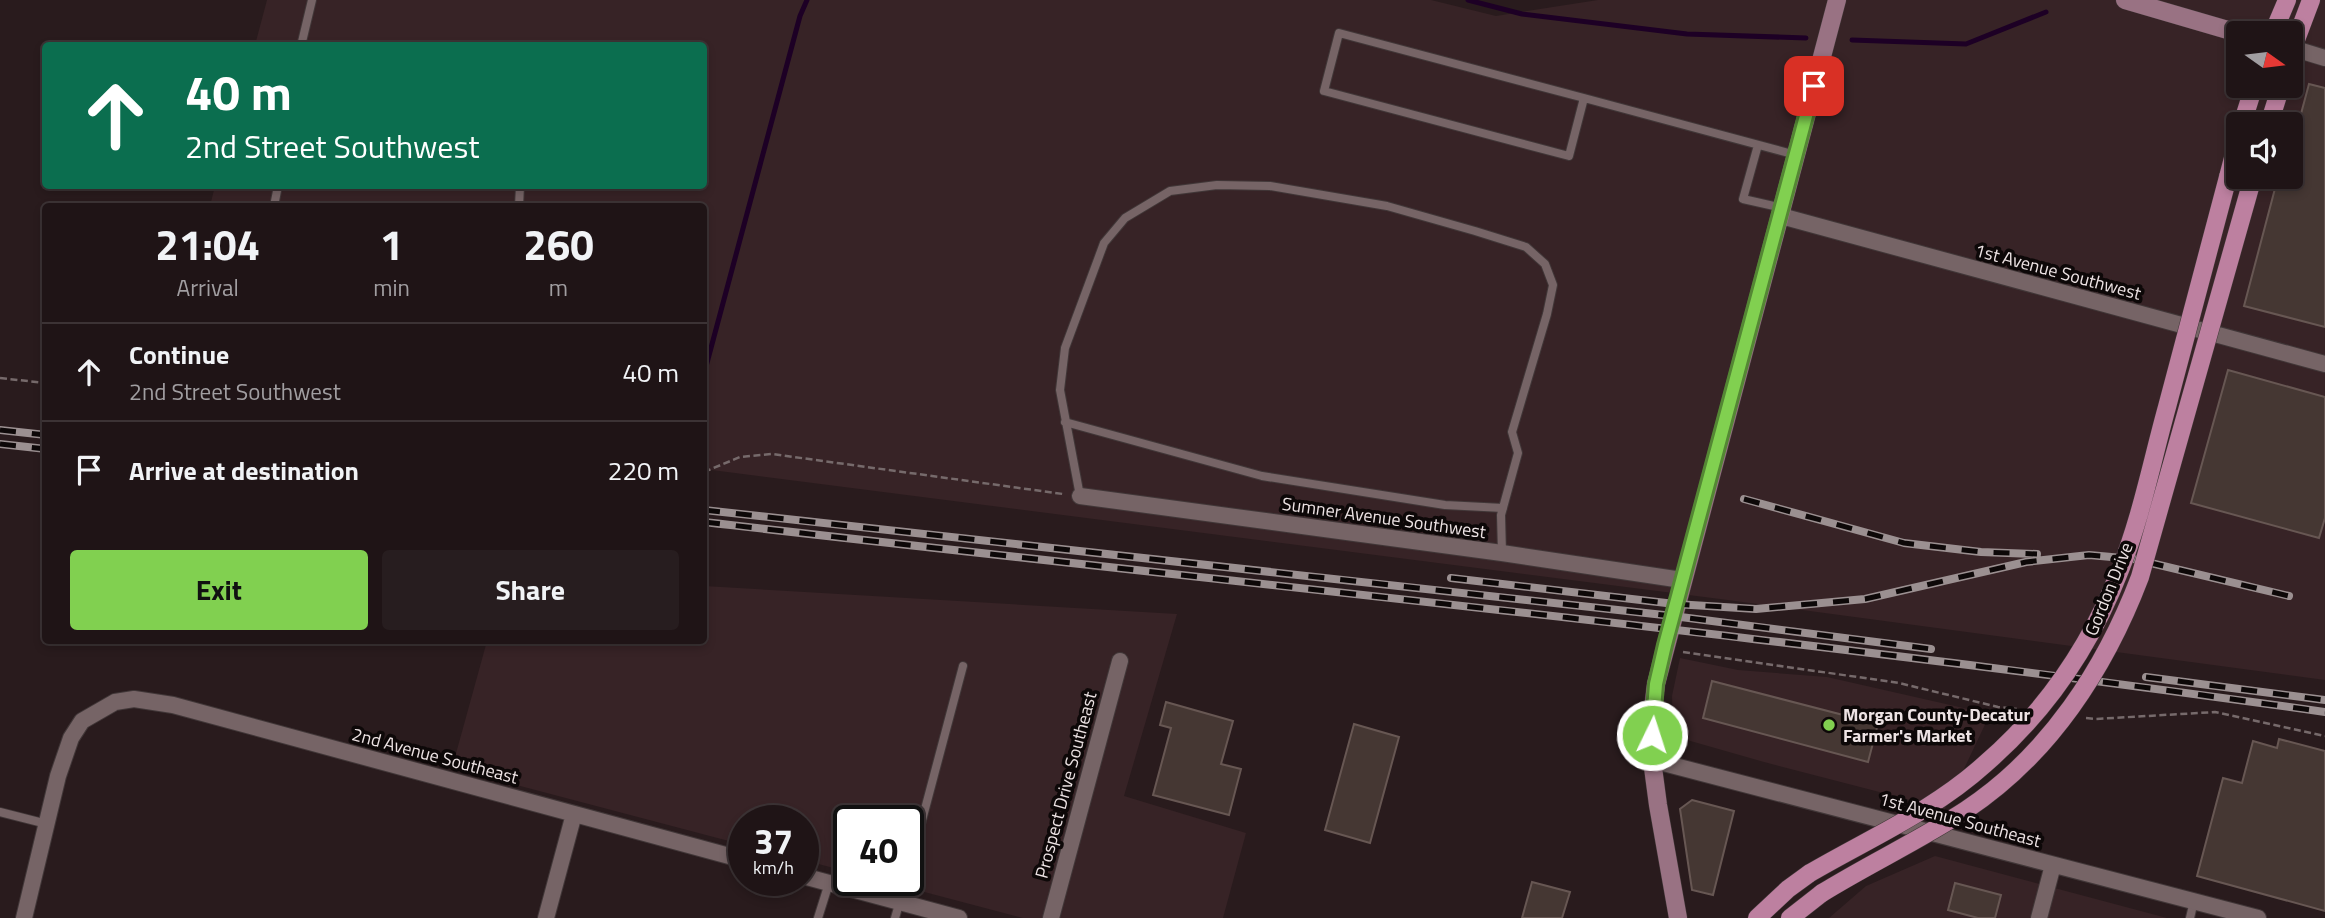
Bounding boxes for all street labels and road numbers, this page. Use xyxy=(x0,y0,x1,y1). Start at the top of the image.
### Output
street label: 1st Avenue Southwest xyxy=(1972,236,2145,307)
street label: Sumner Avenue Southwest xyxy=(1280,490,1488,545)
street label: Gordon Drive xyxy=(2078,538,2140,640)
street label: Prospect Drive Southeast xyxy=(1028,688,1104,881)
street label: 2nd Avenue Southeast xyxy=(349,720,522,791)
street label: 1st Avenue Southeast xyxy=(1876,785,2045,854)

